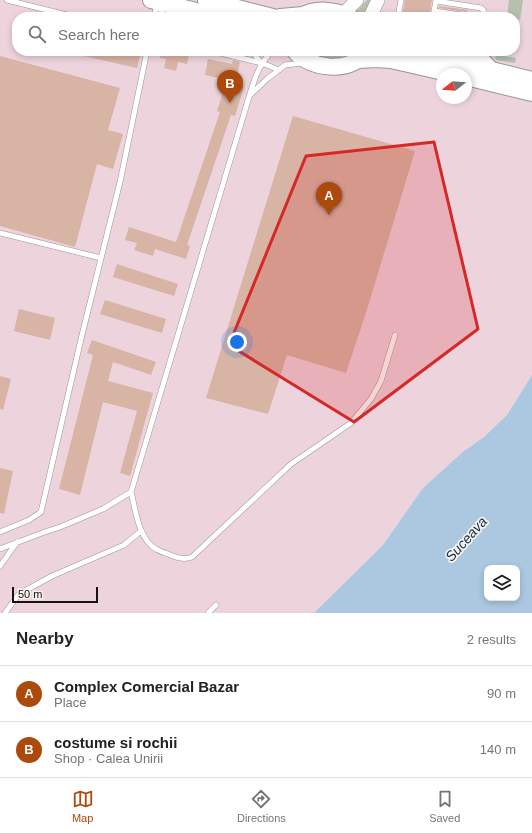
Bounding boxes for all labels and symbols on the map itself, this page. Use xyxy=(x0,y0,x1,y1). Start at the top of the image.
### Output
north arrow xyxy=(436,68,472,104)
pin: B xyxy=(217,70,243,103)
pin: A xyxy=(316,182,342,215)
your location xyxy=(227,332,247,352)
water label: Suceava xyxy=(442,513,490,565)
scale bar xyxy=(12,585,98,604)

